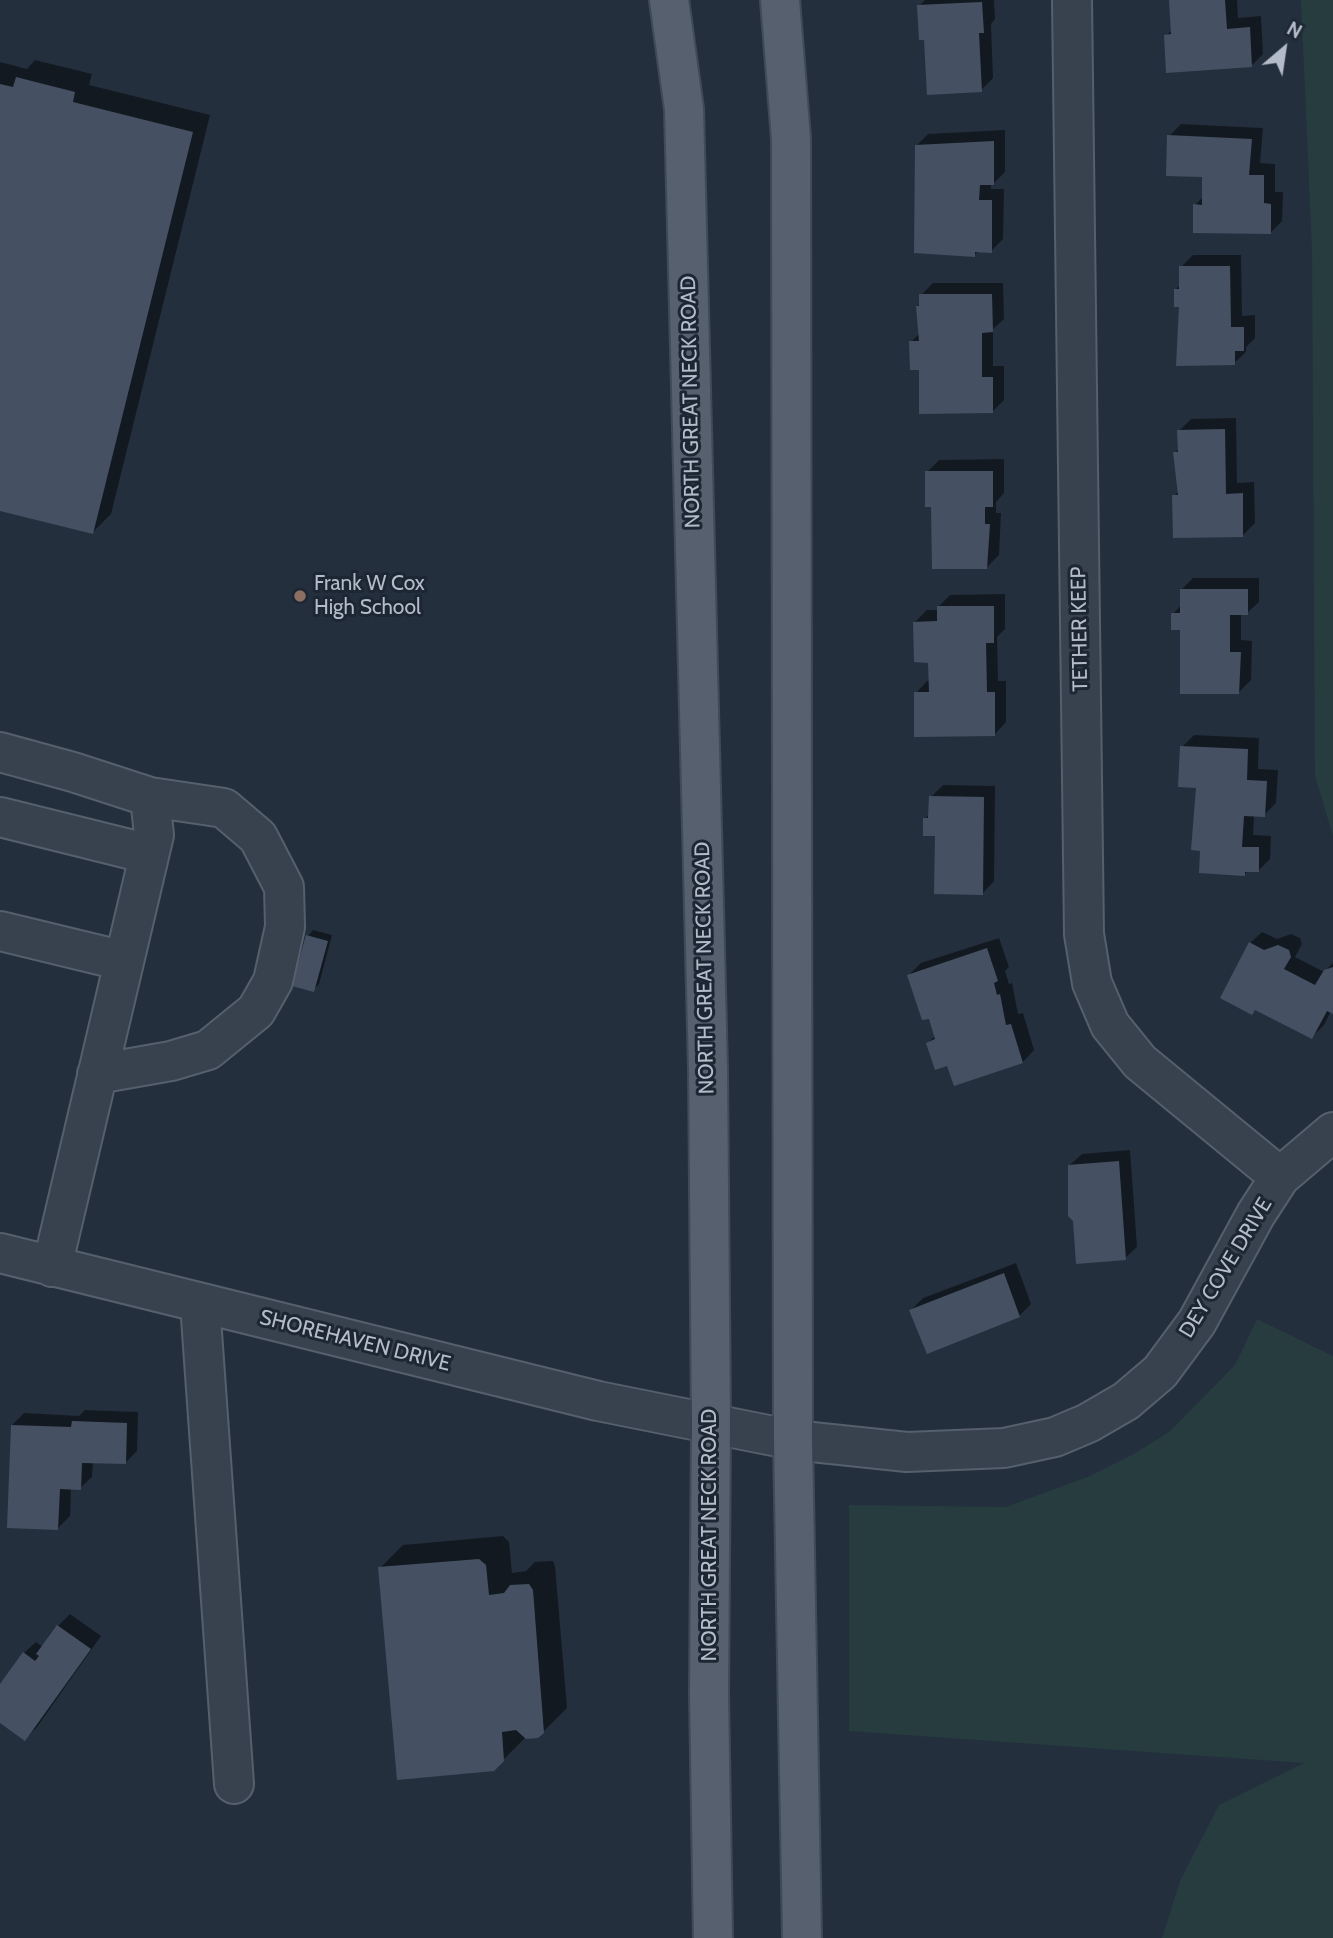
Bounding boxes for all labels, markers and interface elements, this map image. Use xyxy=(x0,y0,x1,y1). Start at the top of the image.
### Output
north arrow xyxy=(1249,14,1319,84)
text: N xyxy=(1283,17,1306,44)
street label: NORTH GREAT NECK ROAD xyxy=(676,275,706,529)
street label: TETHER KEEP xyxy=(1066,566,1094,692)
place label: Frank W Cox High School xyxy=(314,571,425,621)
marker: Frank W Cox High School xyxy=(292,588,308,604)
street label: NORTH GREAT NECK ROAD xyxy=(690,841,720,1095)
street label: DEY COVE DRIVE xyxy=(1174,1193,1278,1343)
street label: SHOREHAVEN DRIVE xyxy=(257,1305,453,1377)
street label: NORTH GREAT NECK ROAD xyxy=(697,1409,723,1661)

